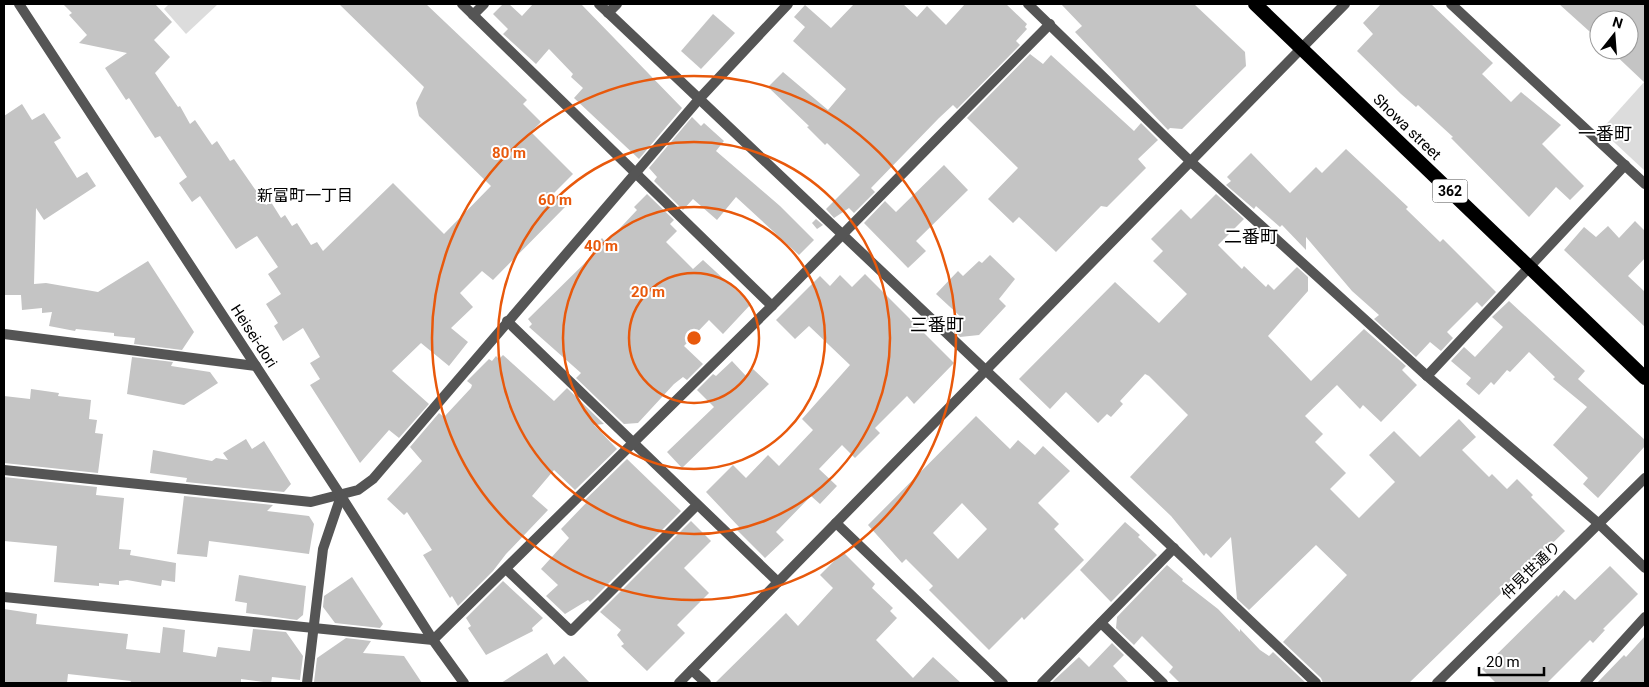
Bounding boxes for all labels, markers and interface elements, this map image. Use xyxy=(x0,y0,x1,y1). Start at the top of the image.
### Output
north arrow xyxy=(1589,10,1639,60)
text: N xyxy=(1611,13,1625,32)
street label: Showa street xyxy=(1369,90,1445,164)
district label: 一番町 xyxy=(1578,123,1632,144)
text: 80 m xyxy=(492,144,526,162)
road number: 362 xyxy=(1432,180,1468,202)
district label: 新富町一丁目 xyxy=(257,186,353,205)
text: 60 m xyxy=(538,191,572,209)
district label: 二番町 xyxy=(1224,226,1278,247)
text: 40 m xyxy=(584,237,618,255)
text: 20 m xyxy=(631,283,665,301)
street label: Heisei-dori xyxy=(227,301,281,371)
district label: 三番町 xyxy=(910,314,964,335)
centre of rings xyxy=(685,329,703,347)
street label: 仲見世通り xyxy=(1498,537,1564,603)
scale bar xyxy=(1479,644,1544,676)
text: 20 m xyxy=(1486,653,1520,671)

